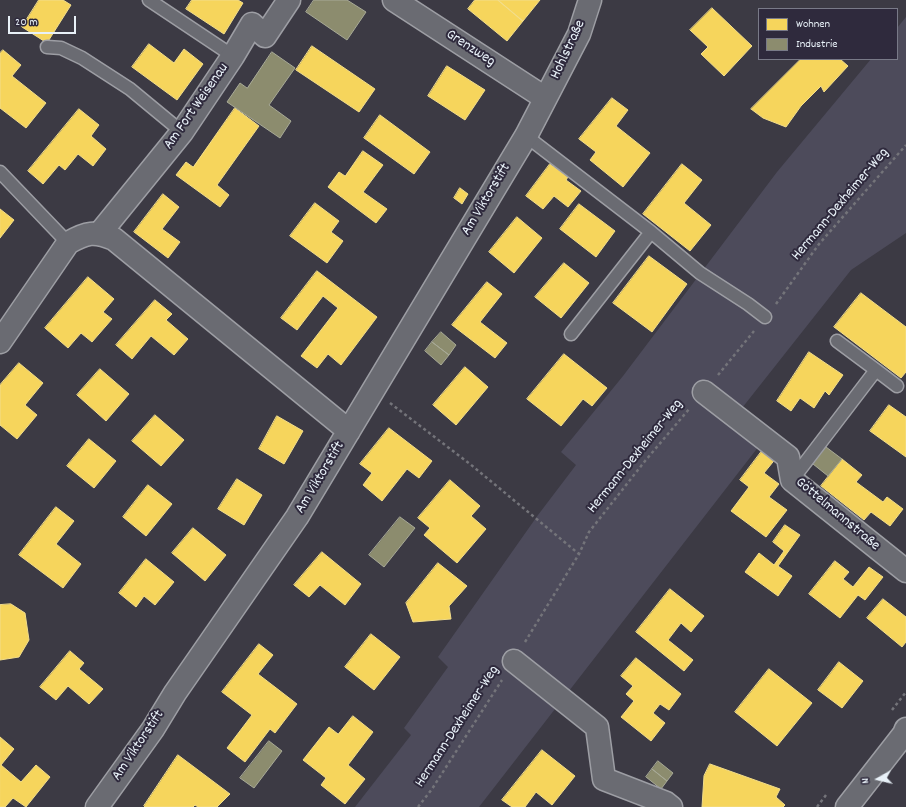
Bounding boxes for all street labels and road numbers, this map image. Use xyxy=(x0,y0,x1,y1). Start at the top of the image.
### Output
street label: Hohlstraße xyxy=(548,18,590,82)
street label: Grenzweg xyxy=(442,26,498,72)
street label: Am Fort Weisenau xyxy=(161,60,233,154)
street label: Hermann-Dexheimer-Weg xyxy=(789,145,893,265)
street label: Am Viktorstift xyxy=(458,161,516,239)
street label: Hermann-Dexheimer-Weg xyxy=(584,396,688,518)
street label: Am Viktorstift xyxy=(292,439,350,517)
street label: Göttelmannstraße xyxy=(791,474,883,556)
street label: Hermann-Dexheimer-Weg xyxy=(412,663,504,791)
street label: Am Viktorstift xyxy=(109,707,169,785)

